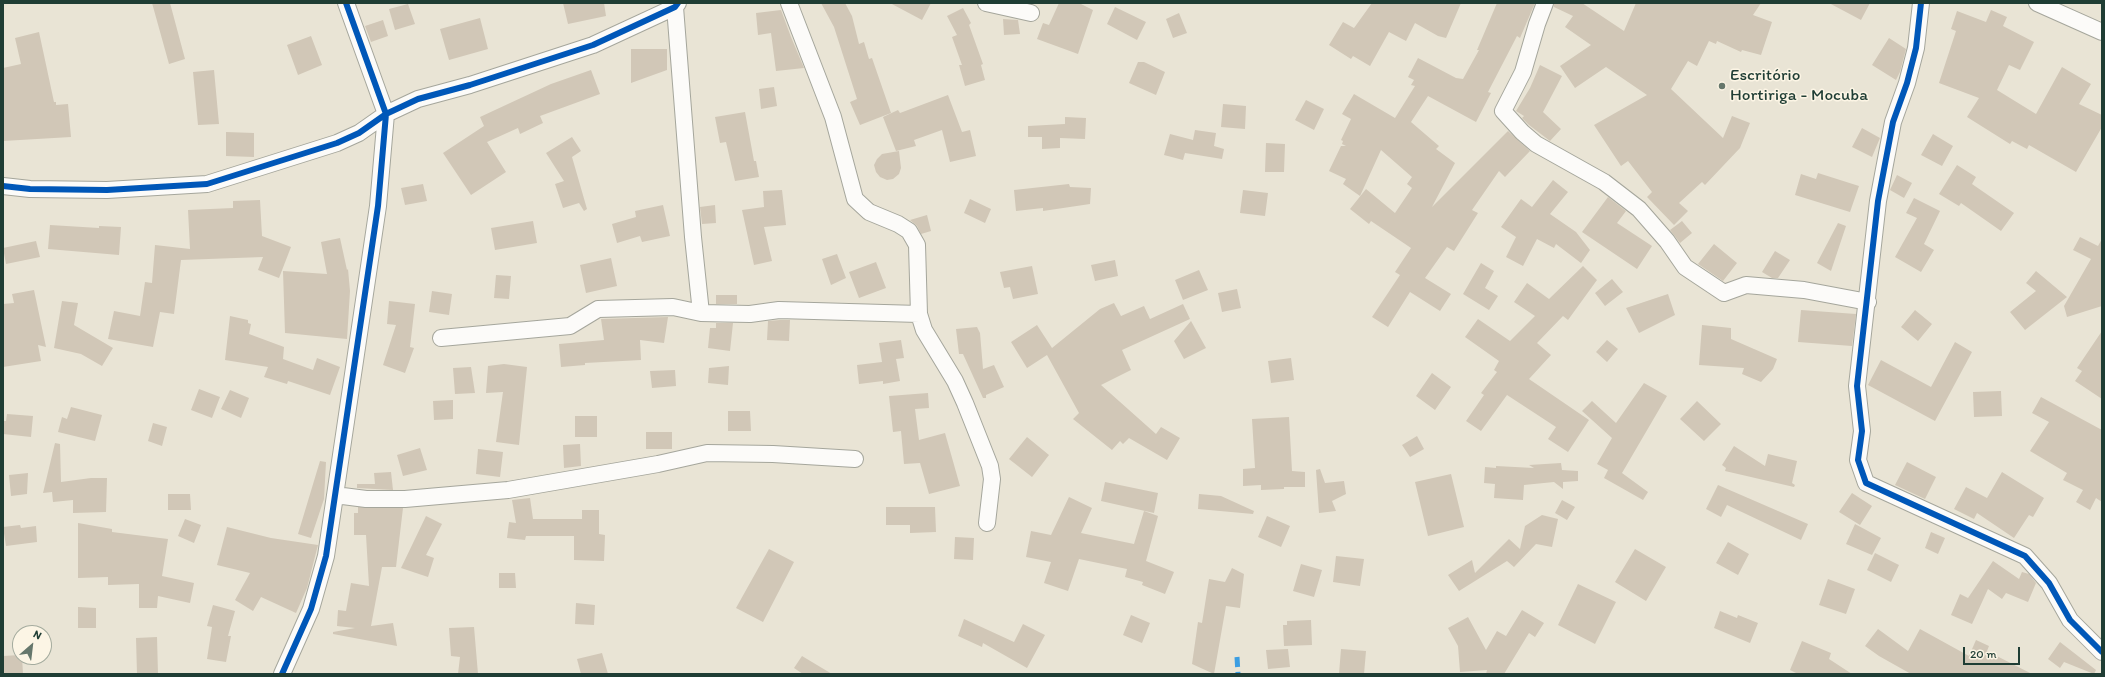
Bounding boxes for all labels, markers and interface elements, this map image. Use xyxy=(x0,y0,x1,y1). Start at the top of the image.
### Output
place label: Escritório Hortiriga - Mocuba xyxy=(1730,66,1868,106)
marker: Escritório Hortiriga - Mocuba xyxy=(1717,81,1727,91)
north arrow xyxy=(12,625,52,665)
text: N xyxy=(31,627,44,642)
scale bar xyxy=(1965,639,2022,665)
text: 20 m xyxy=(1970,647,1997,661)

